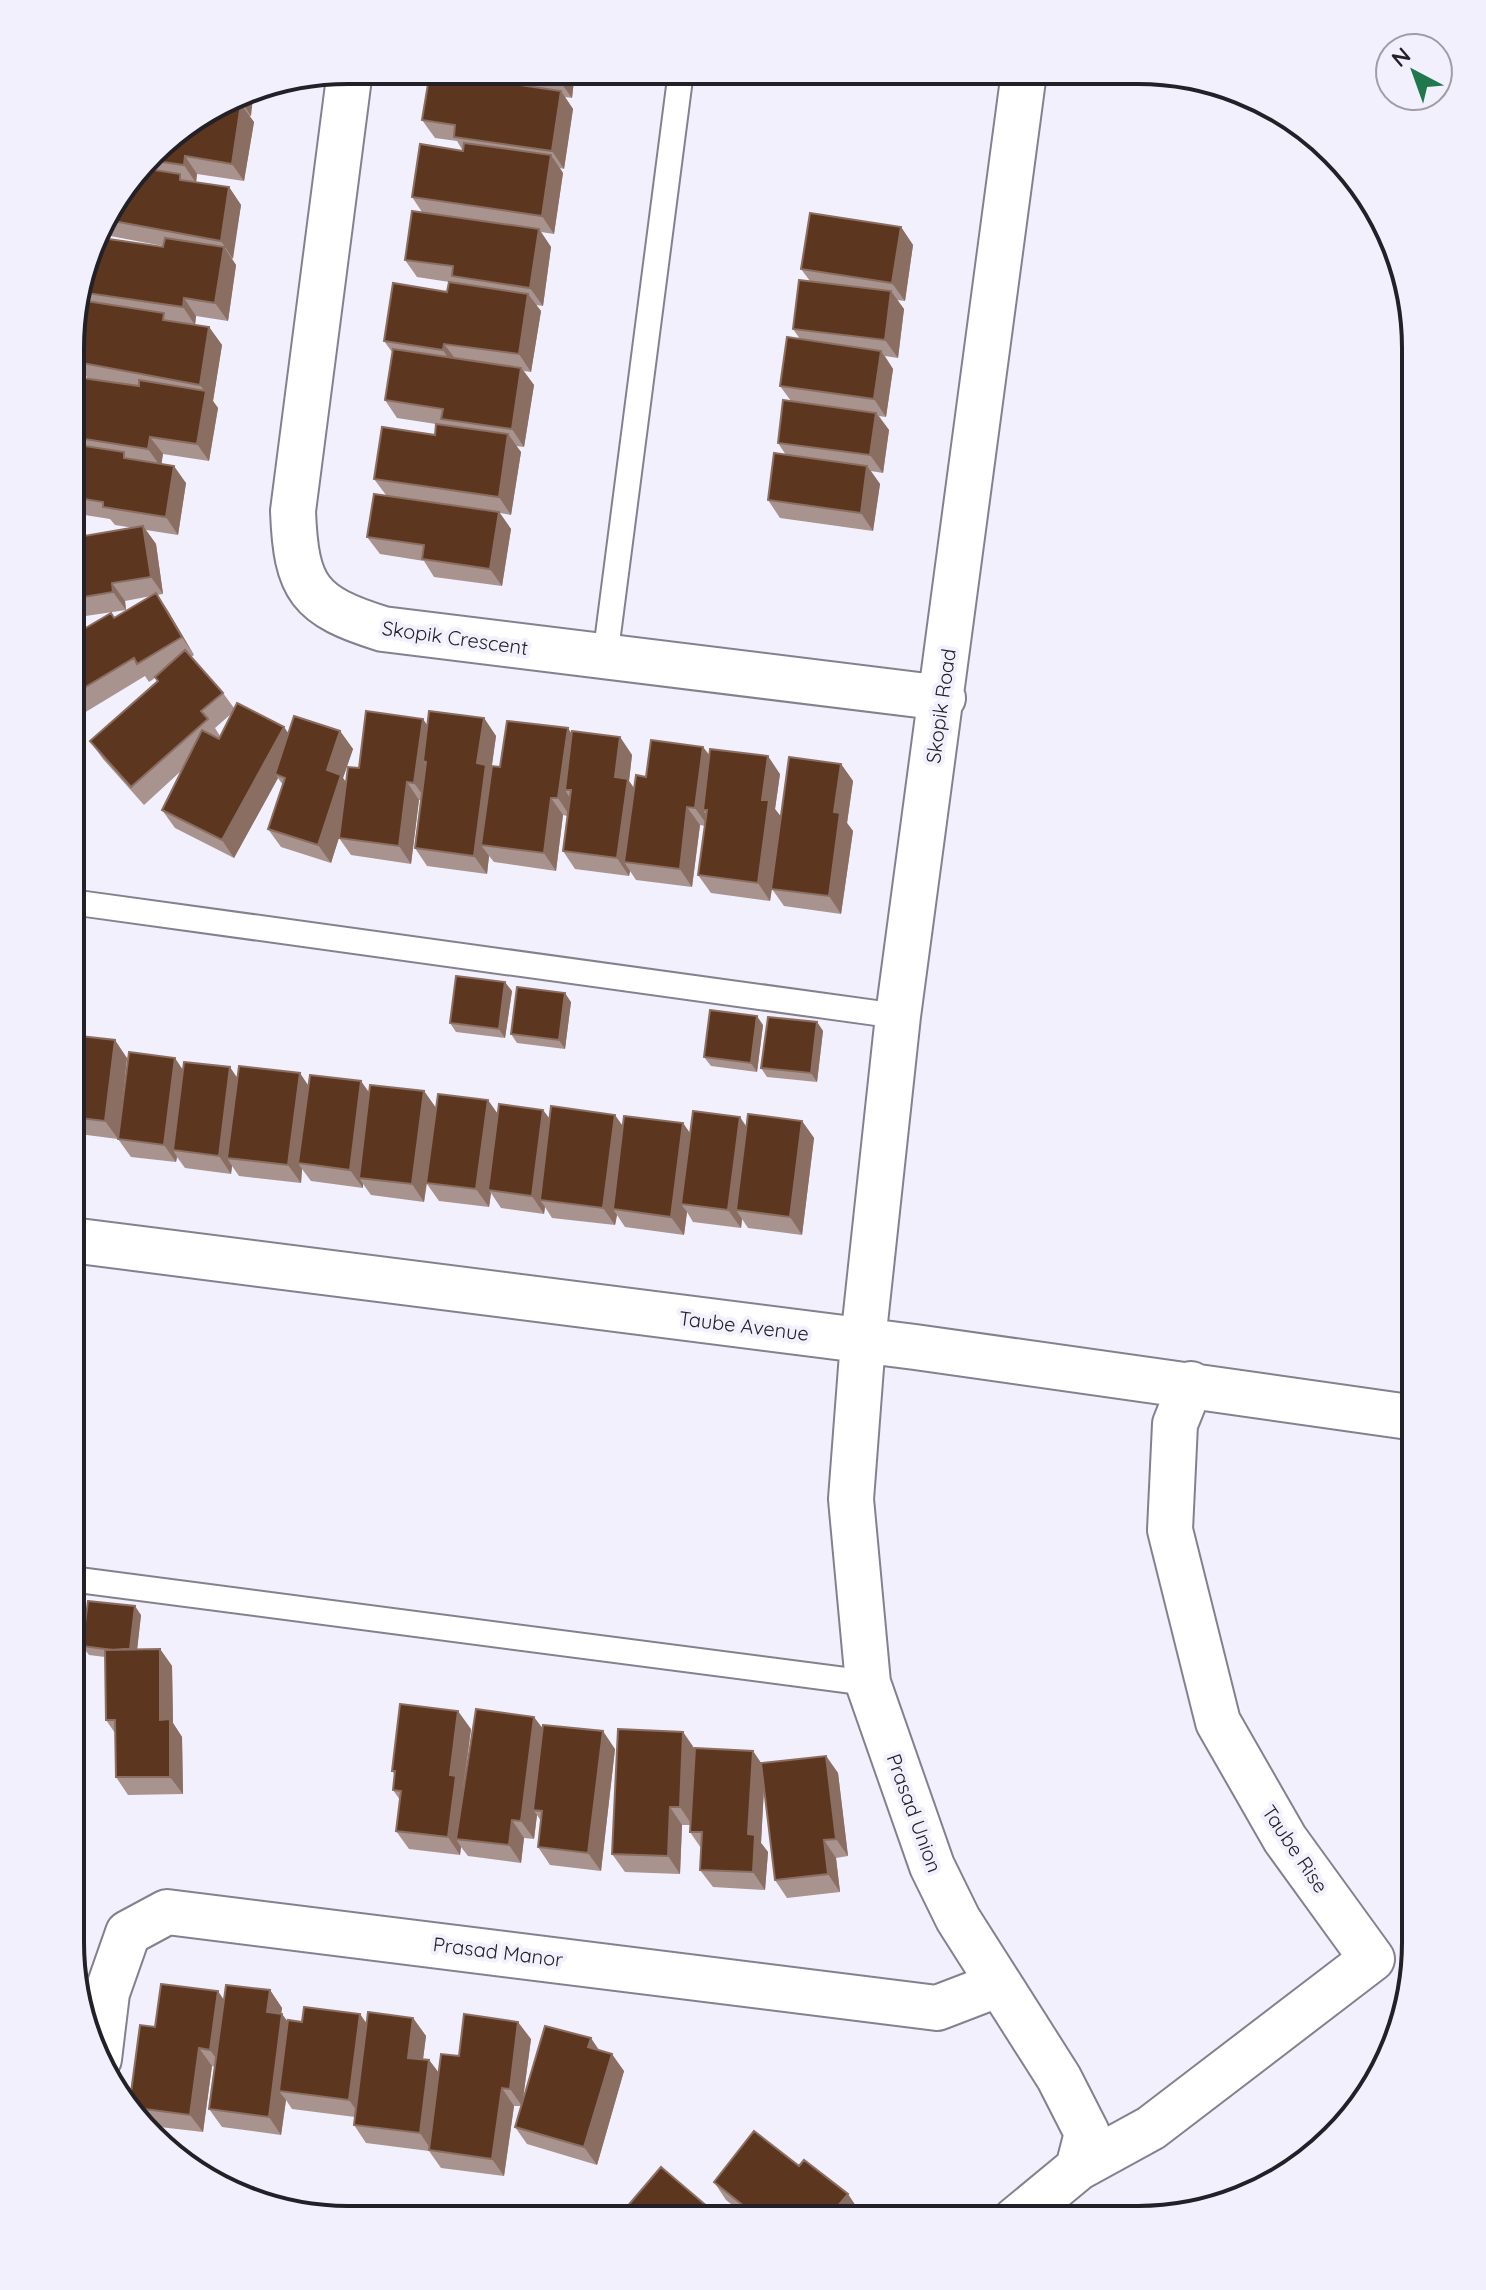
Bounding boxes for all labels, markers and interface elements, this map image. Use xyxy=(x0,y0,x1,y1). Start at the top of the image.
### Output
north arrow xyxy=(1374,32,1454,112)
text: N xyxy=(1386,41,1416,73)
street label: Skopik Crescent xyxy=(380,615,530,660)
street label: Skopik Road xyxy=(920,647,961,765)
street label: Taube Avenue xyxy=(678,1305,810,1346)
street label: Prasad Union xyxy=(881,1750,948,1876)
street label: Taube Rise xyxy=(1257,1800,1334,1897)
street label: Prasad Manor xyxy=(432,1931,565,1972)

